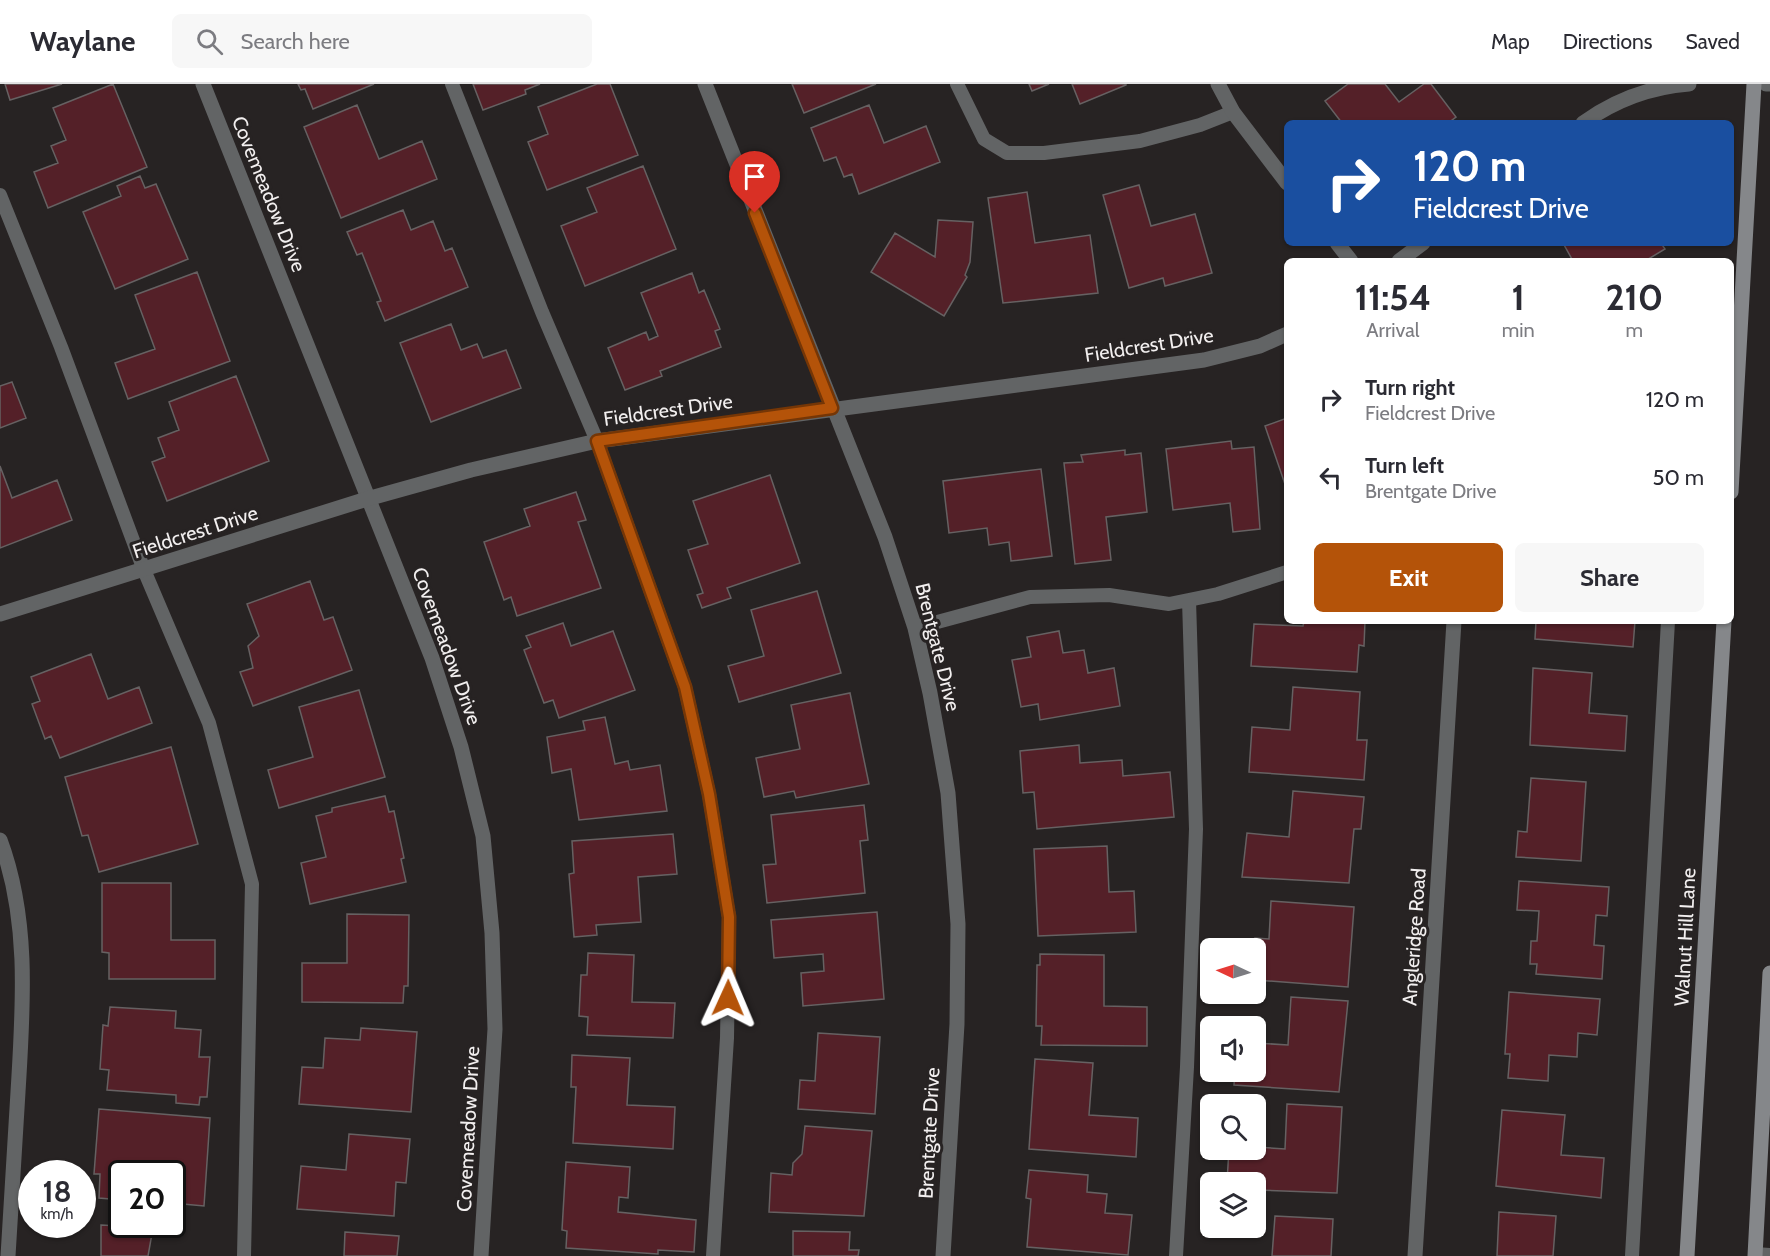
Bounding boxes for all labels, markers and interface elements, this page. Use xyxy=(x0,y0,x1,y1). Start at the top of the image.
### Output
search box xyxy=(172,14,592,68)
text: Waylane xyxy=(30,24,136,58)
icon: search xyxy=(193,25,226,58)
text: Search here xyxy=(241,28,350,55)
text: Map xyxy=(1491,29,1530,54)
text: Directions xyxy=(1563,29,1652,54)
text: Saved xyxy=(1685,29,1740,54)
street label: Covemeadow Drive xyxy=(227,113,311,275)
text: 120 m xyxy=(1413,140,1526,192)
icon: right xyxy=(1314,144,1392,222)
pin xyxy=(729,151,780,213)
icon: arrive xyxy=(738,160,771,193)
text: Fieldcrest Drive xyxy=(1413,192,1589,225)
text: 11:54 xyxy=(1355,275,1431,319)
text: 1 xyxy=(1512,275,1525,319)
text: 210 xyxy=(1605,275,1663,319)
text: Arrival xyxy=(1366,318,1420,342)
text: min xyxy=(1502,318,1535,342)
text: m xyxy=(1626,318,1643,342)
street label: Fieldcrest Drive xyxy=(1083,323,1215,367)
text: Turn right xyxy=(1365,374,1455,401)
icon: right xyxy=(1314,383,1347,416)
text: 120 m xyxy=(1646,386,1704,413)
street label: Fieldcrest Drive xyxy=(602,389,734,431)
text: Fieldcrest Drive xyxy=(1365,401,1495,425)
text: Turn left xyxy=(1365,452,1444,479)
icon: left xyxy=(1314,461,1347,494)
text: 50 m xyxy=(1652,464,1704,491)
text: Brentgate Drive xyxy=(1365,479,1497,503)
street label: Fieldcrest Drive xyxy=(129,500,261,564)
button: Exit xyxy=(1314,543,1503,612)
button: Share xyxy=(1515,543,1704,612)
street label: Covemeadow Drive xyxy=(407,564,487,728)
street label: Brentgate Drive xyxy=(910,580,966,714)
street label: Angleridge Road xyxy=(1397,867,1431,1007)
street label: Walnut Hill Lane xyxy=(1669,867,1701,1007)
north arrow xyxy=(1200,938,1266,1004)
map controls xyxy=(1200,938,1266,1238)
position arrow xyxy=(696,966,760,1030)
button: sound xyxy=(1200,1016,1266,1082)
street label: Covemeadow Drive xyxy=(452,1045,484,1213)
street label: Brentgate Drive xyxy=(914,1067,944,1199)
button: search xyxy=(1200,1094,1266,1160)
speed limit sign: 20 xyxy=(108,1160,186,1238)
button: layers xyxy=(1200,1172,1266,1238)
text: 18 xyxy=(42,1173,72,1210)
text: km/h xyxy=(41,1205,73,1223)

